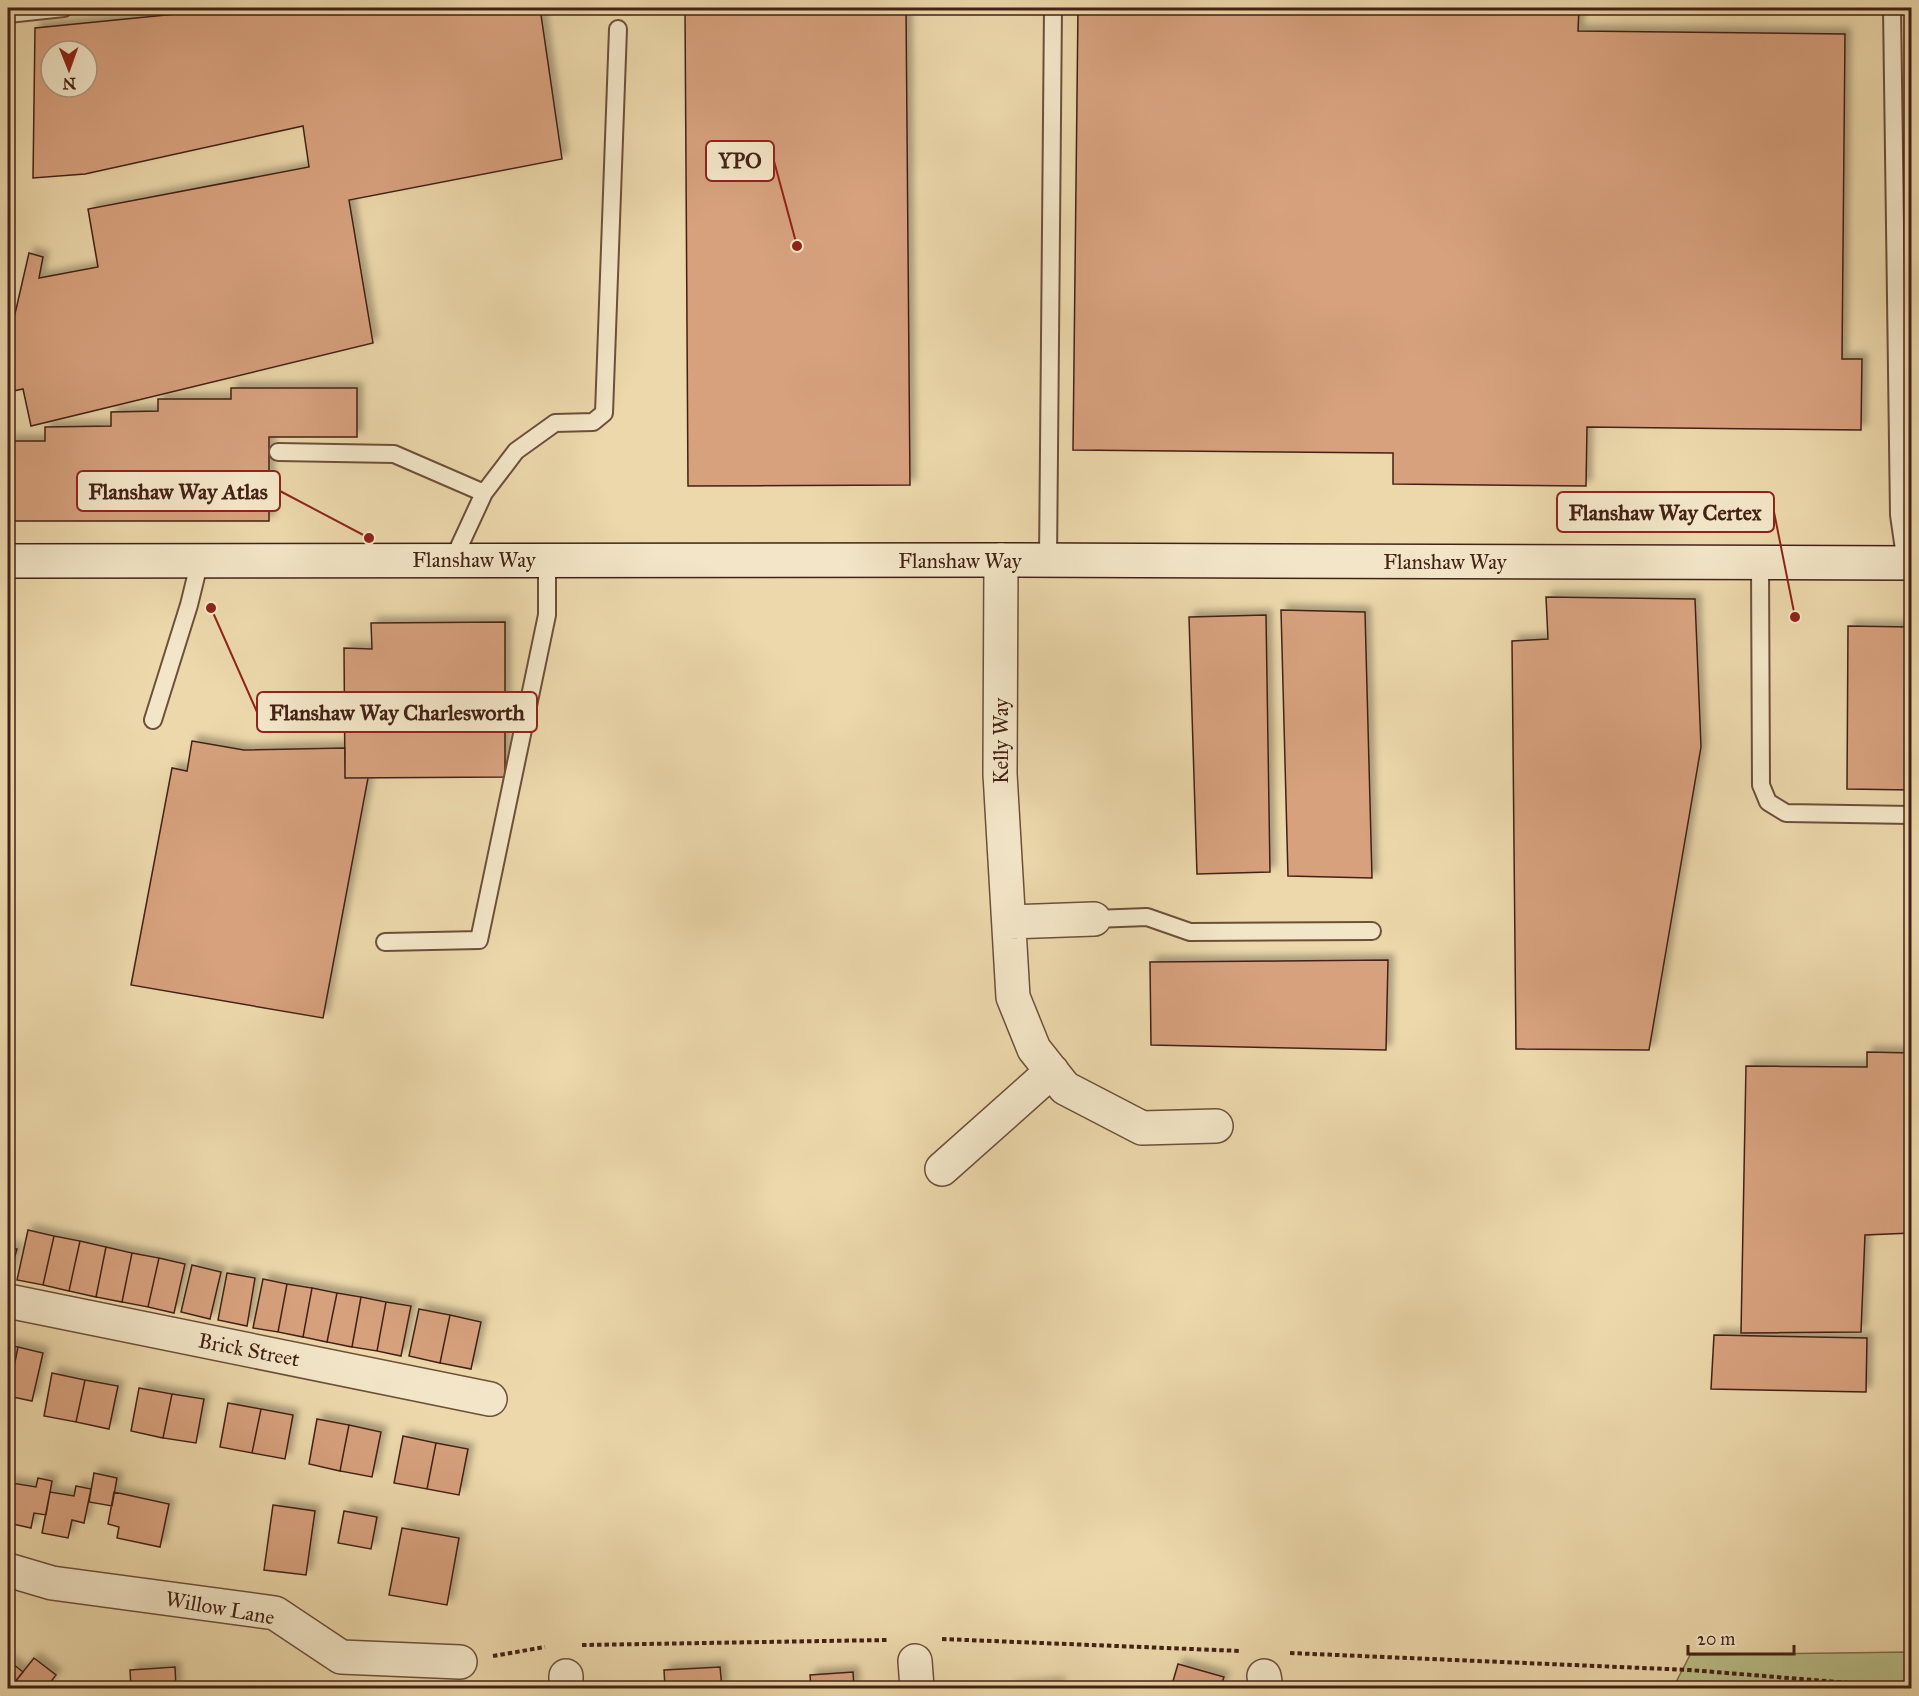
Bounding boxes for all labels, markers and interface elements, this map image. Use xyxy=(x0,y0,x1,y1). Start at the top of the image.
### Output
north arrow xyxy=(39,39,99,99)
text: N xyxy=(62,74,76,93)
callout: YPO xyxy=(706,141,774,181)
text: YPO xyxy=(717,147,762,174)
callout: Flanshaw Way Atlas xyxy=(77,471,280,511)
text: Flanshaw Way Atlas xyxy=(88,478,268,505)
callout: Flanshaw Way Certex xyxy=(1557,492,1774,532)
text: Flanshaw Way Certex xyxy=(1568,499,1762,526)
street label: Flanshaw Way xyxy=(412,547,537,573)
street label: Flanshaw Way xyxy=(898,548,1023,574)
street label: Flanshaw Way xyxy=(1383,549,1508,575)
callout: Flanshaw Way Charlesworth xyxy=(257,692,537,732)
street label: Kelly Way xyxy=(988,697,1014,784)
text: Flanshaw Way Charlesworth xyxy=(269,699,525,726)
street label: Brick Street xyxy=(196,1327,302,1373)
street label: Willow Lane xyxy=(163,1586,277,1630)
scale bar xyxy=(1688,1618,1794,1656)
text: 20 m xyxy=(1697,1628,1735,1650)

